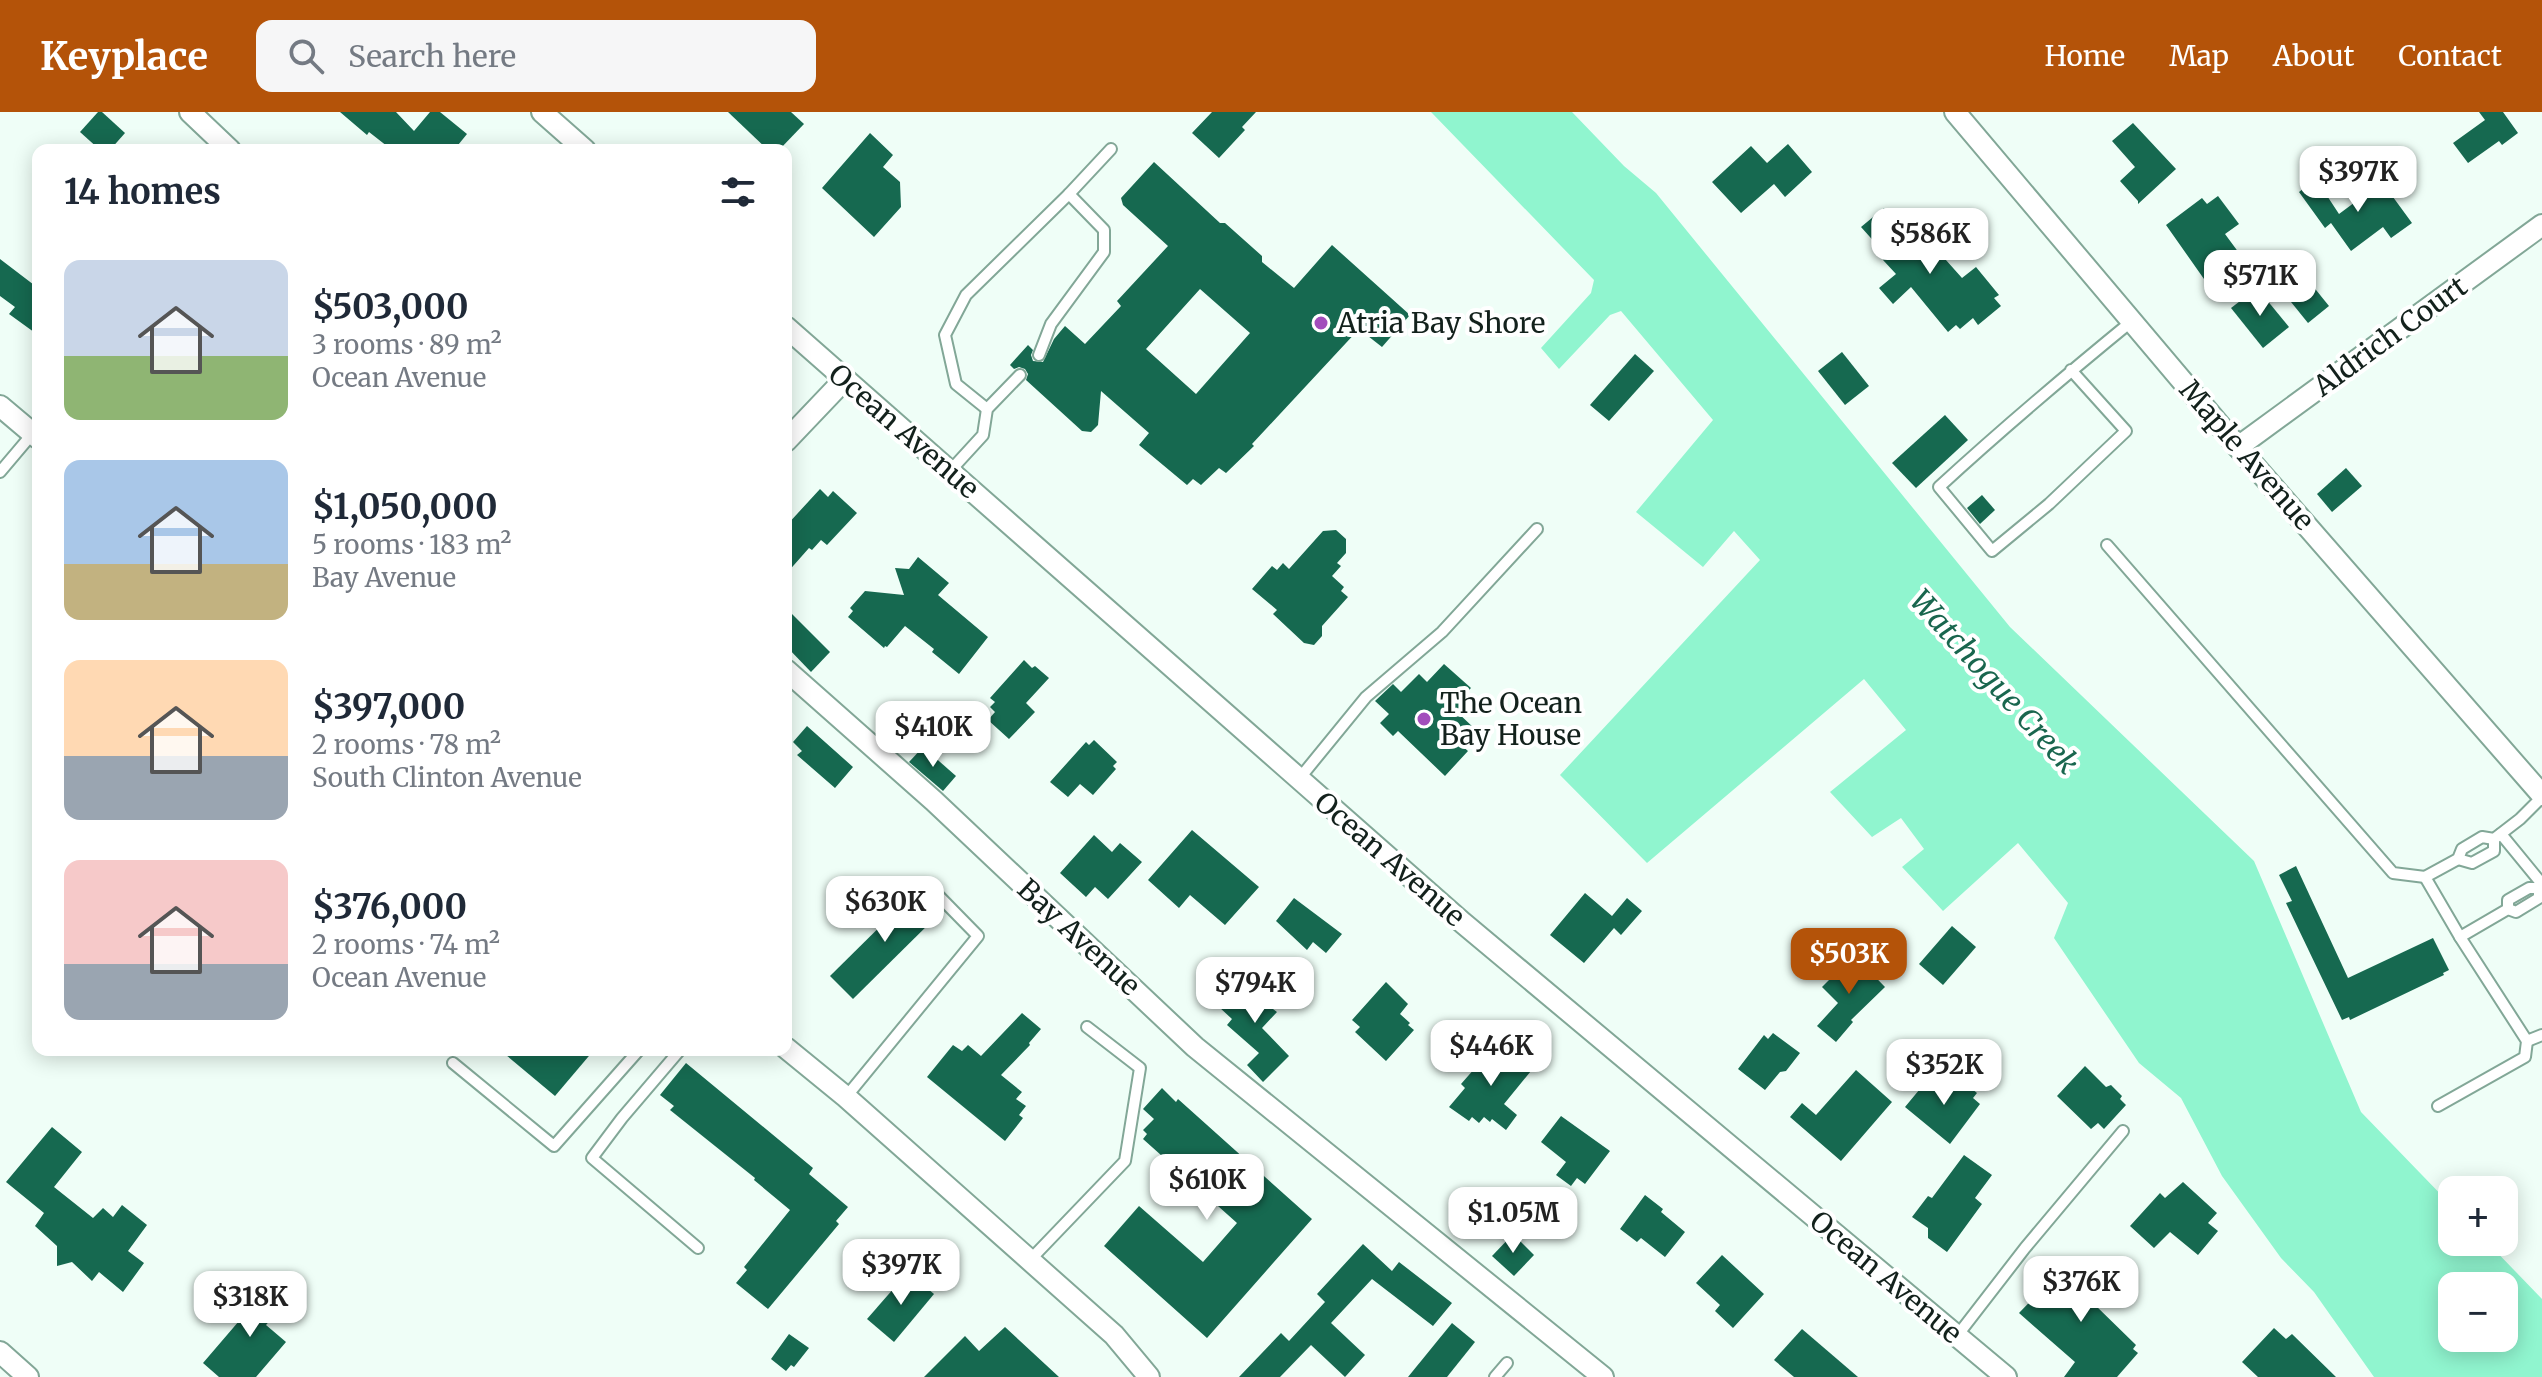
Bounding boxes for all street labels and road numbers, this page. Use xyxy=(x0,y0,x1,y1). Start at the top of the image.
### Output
street label: Aldrich Court xyxy=(2305,268,2474,404)
street label: Ocean Avenue xyxy=(821,356,987,506)
street label: Maple Avenue xyxy=(2172,372,2322,538)
street label: Ocean Avenue xyxy=(1307,784,1473,934)
street label: Bay Avenue xyxy=(1010,871,1148,1003)
street label: Ocean Avenue xyxy=(1803,1203,1969,1351)

